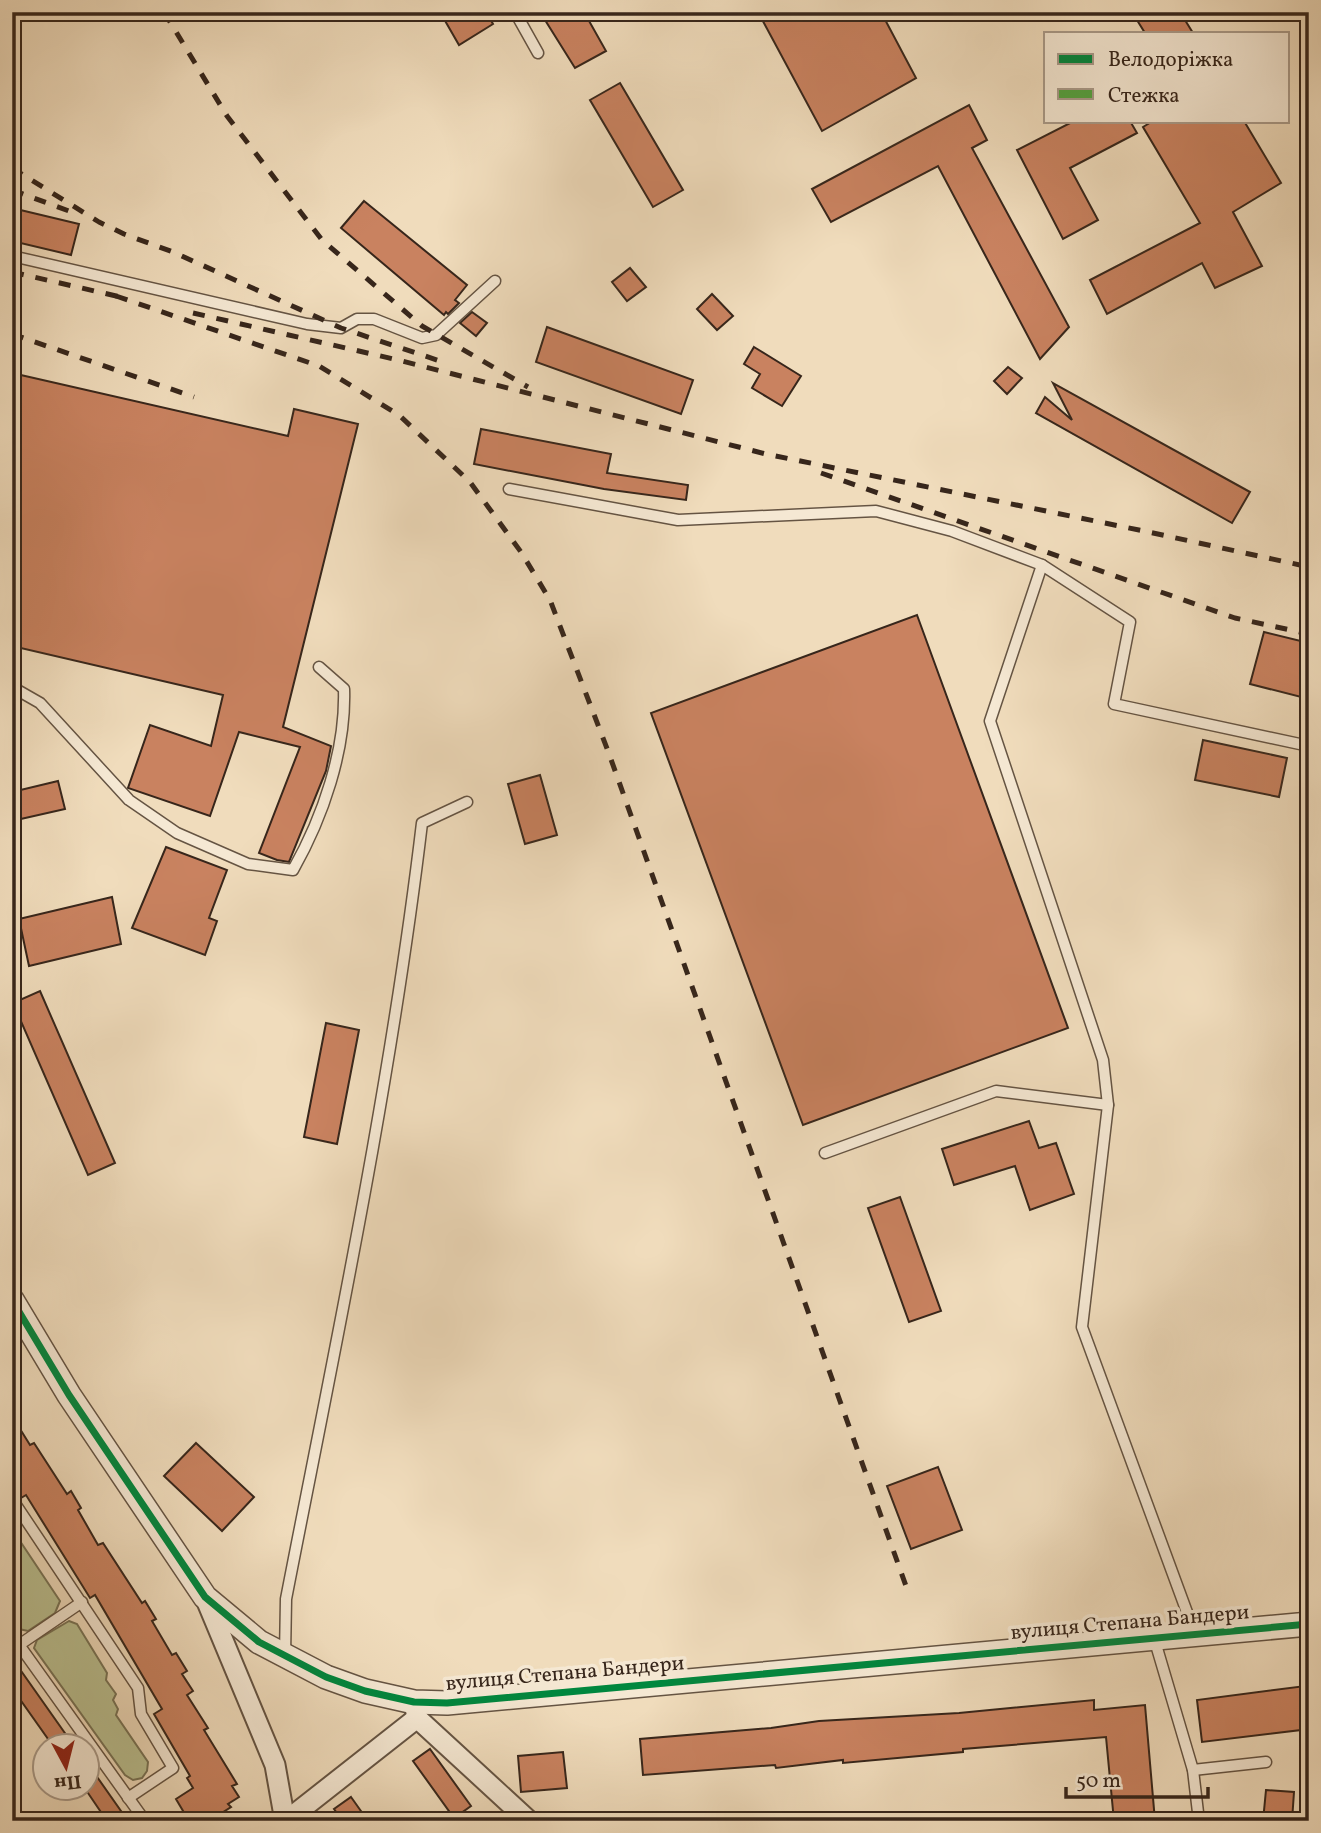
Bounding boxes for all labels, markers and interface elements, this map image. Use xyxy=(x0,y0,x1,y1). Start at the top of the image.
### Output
legend xyxy=(1044,32,1290,122)
text: Велодоріжка xyxy=(1108,46,1233,75)
text: Стежка xyxy=(1108,82,1180,111)
street label: вулиця Степана Бандери xyxy=(1009,1598,1251,1648)
street label: вулиця Степана Бандери xyxy=(444,1649,686,1699)
north arrow xyxy=(32,1731,102,1801)
scale bar xyxy=(1066,1756,1207,1800)
text: Пн xyxy=(53,1767,83,1796)
text: 50 m xyxy=(1076,1767,1121,1796)

